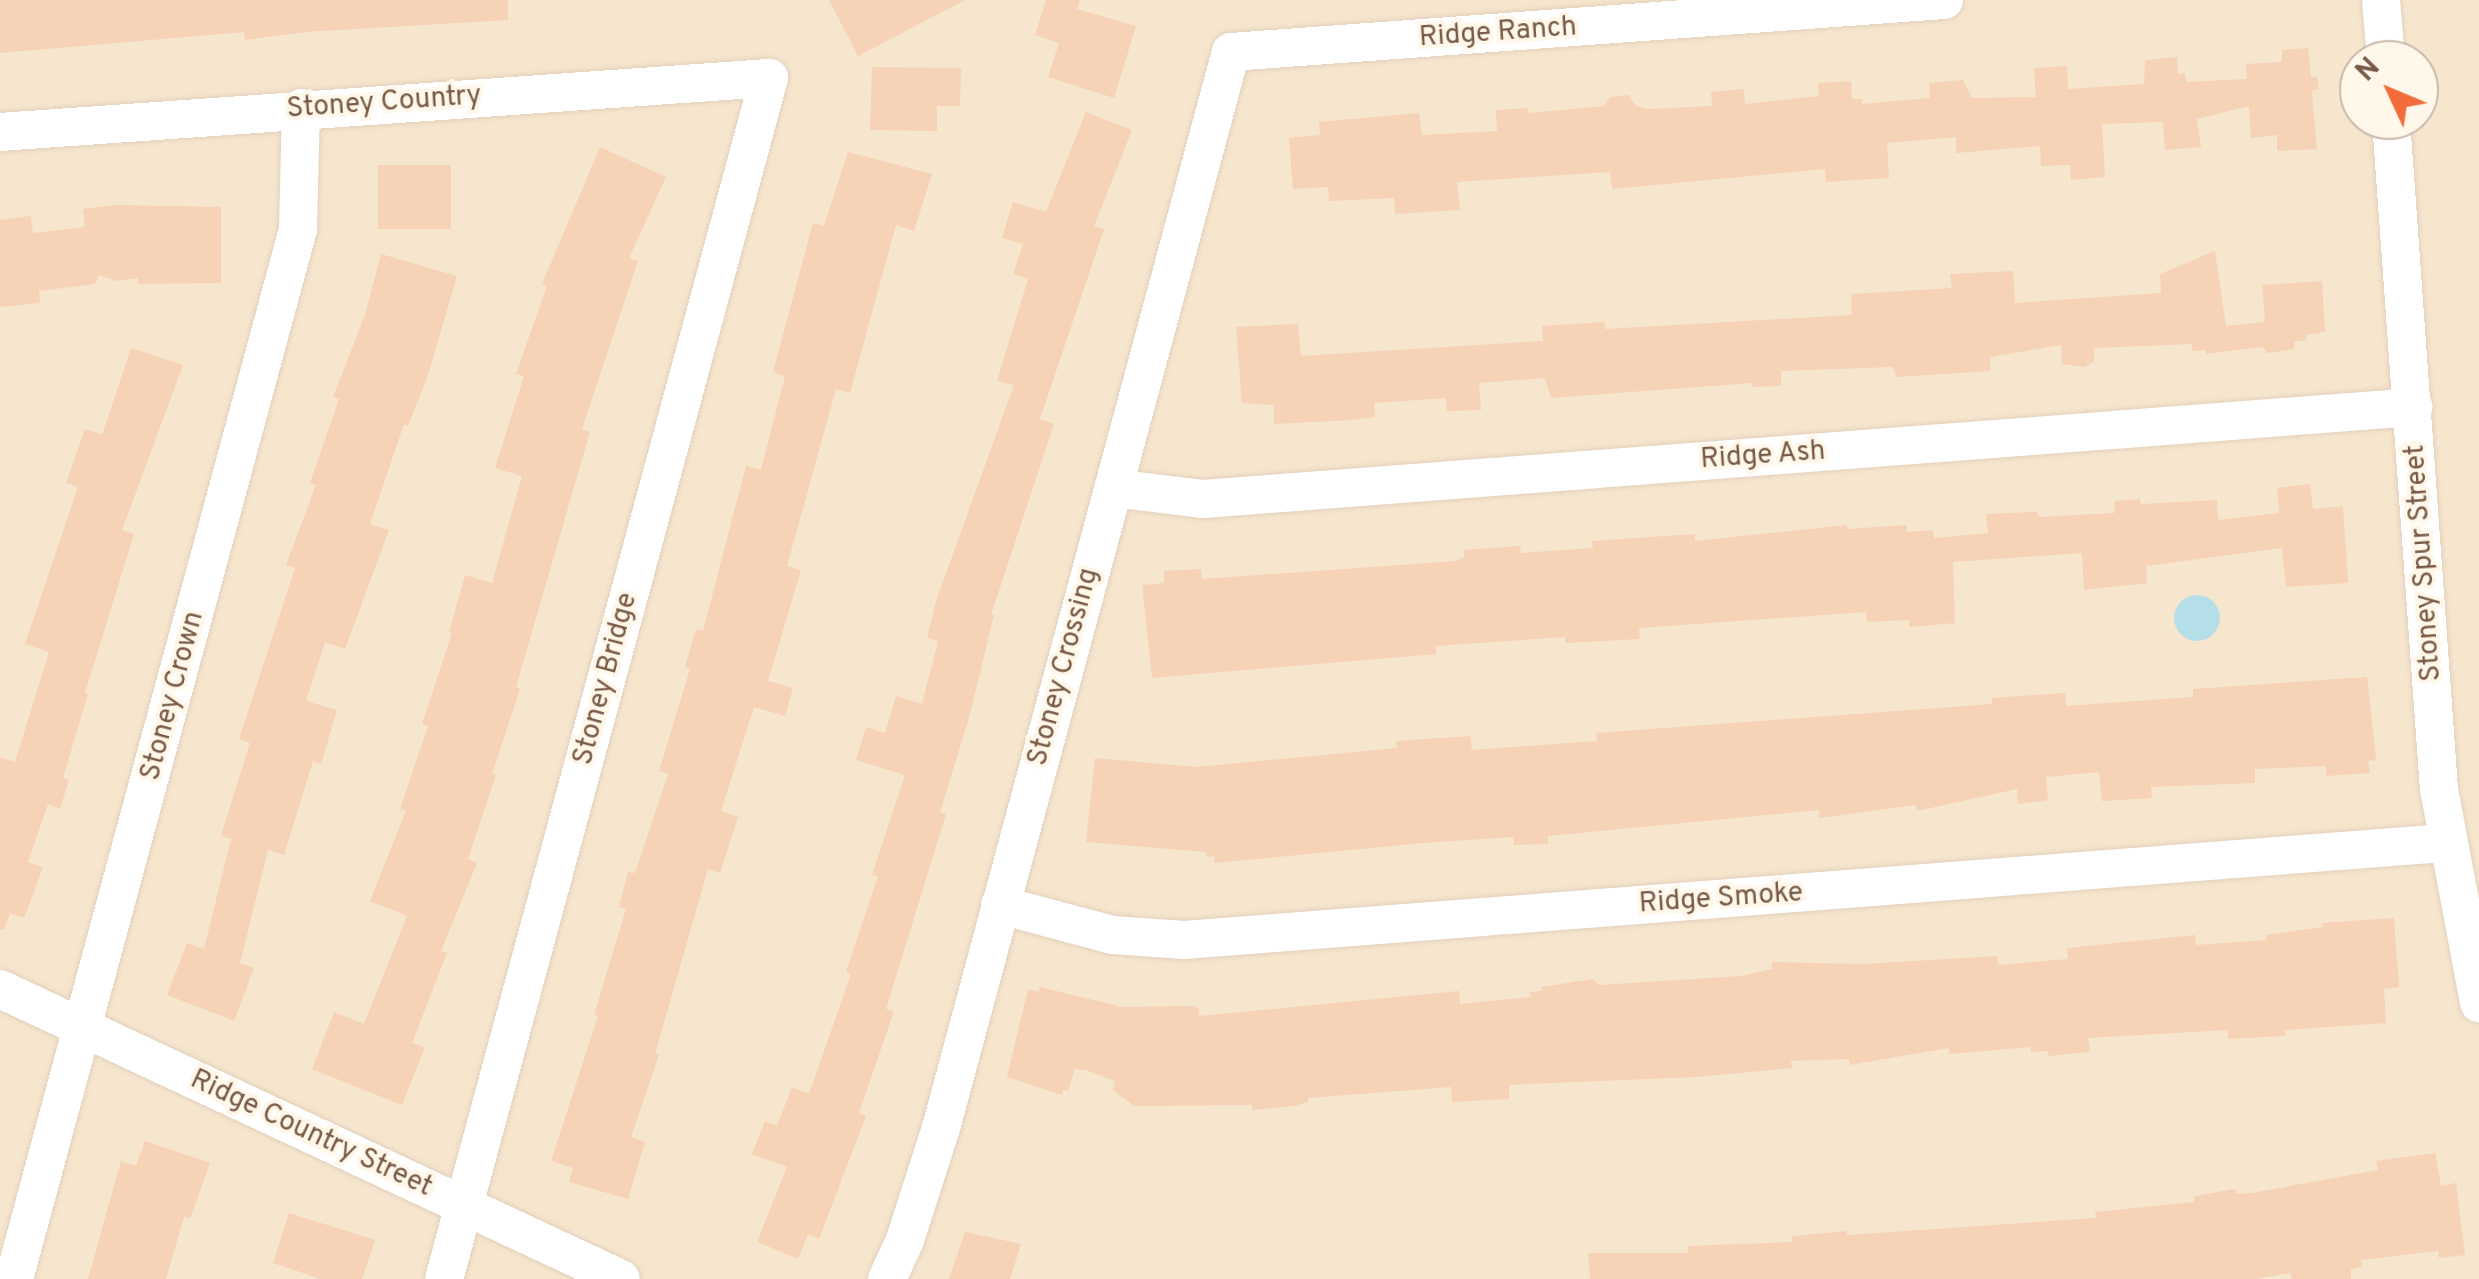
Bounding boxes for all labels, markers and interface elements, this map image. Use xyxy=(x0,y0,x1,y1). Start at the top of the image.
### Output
street label: Ridge Ranch xyxy=(1418,11,1578,55)
north arrow xyxy=(2339,40,2439,140)
text: N xyxy=(2349,51,2389,90)
street label: Stoney Country xyxy=(286,79,482,127)
street label: Ridge Ash xyxy=(1699,435,1827,477)
street label: Stoney Spur Street xyxy=(2399,443,2449,683)
street label: Stoney Crossing xyxy=(1021,564,1107,770)
street label: Stoney Bridge xyxy=(567,589,645,769)
street label: Stoney Crown xyxy=(134,608,212,784)
street label: Ridge Smoke xyxy=(1638,877,1804,921)
street label: Ridge Country Street xyxy=(185,1063,437,1205)

